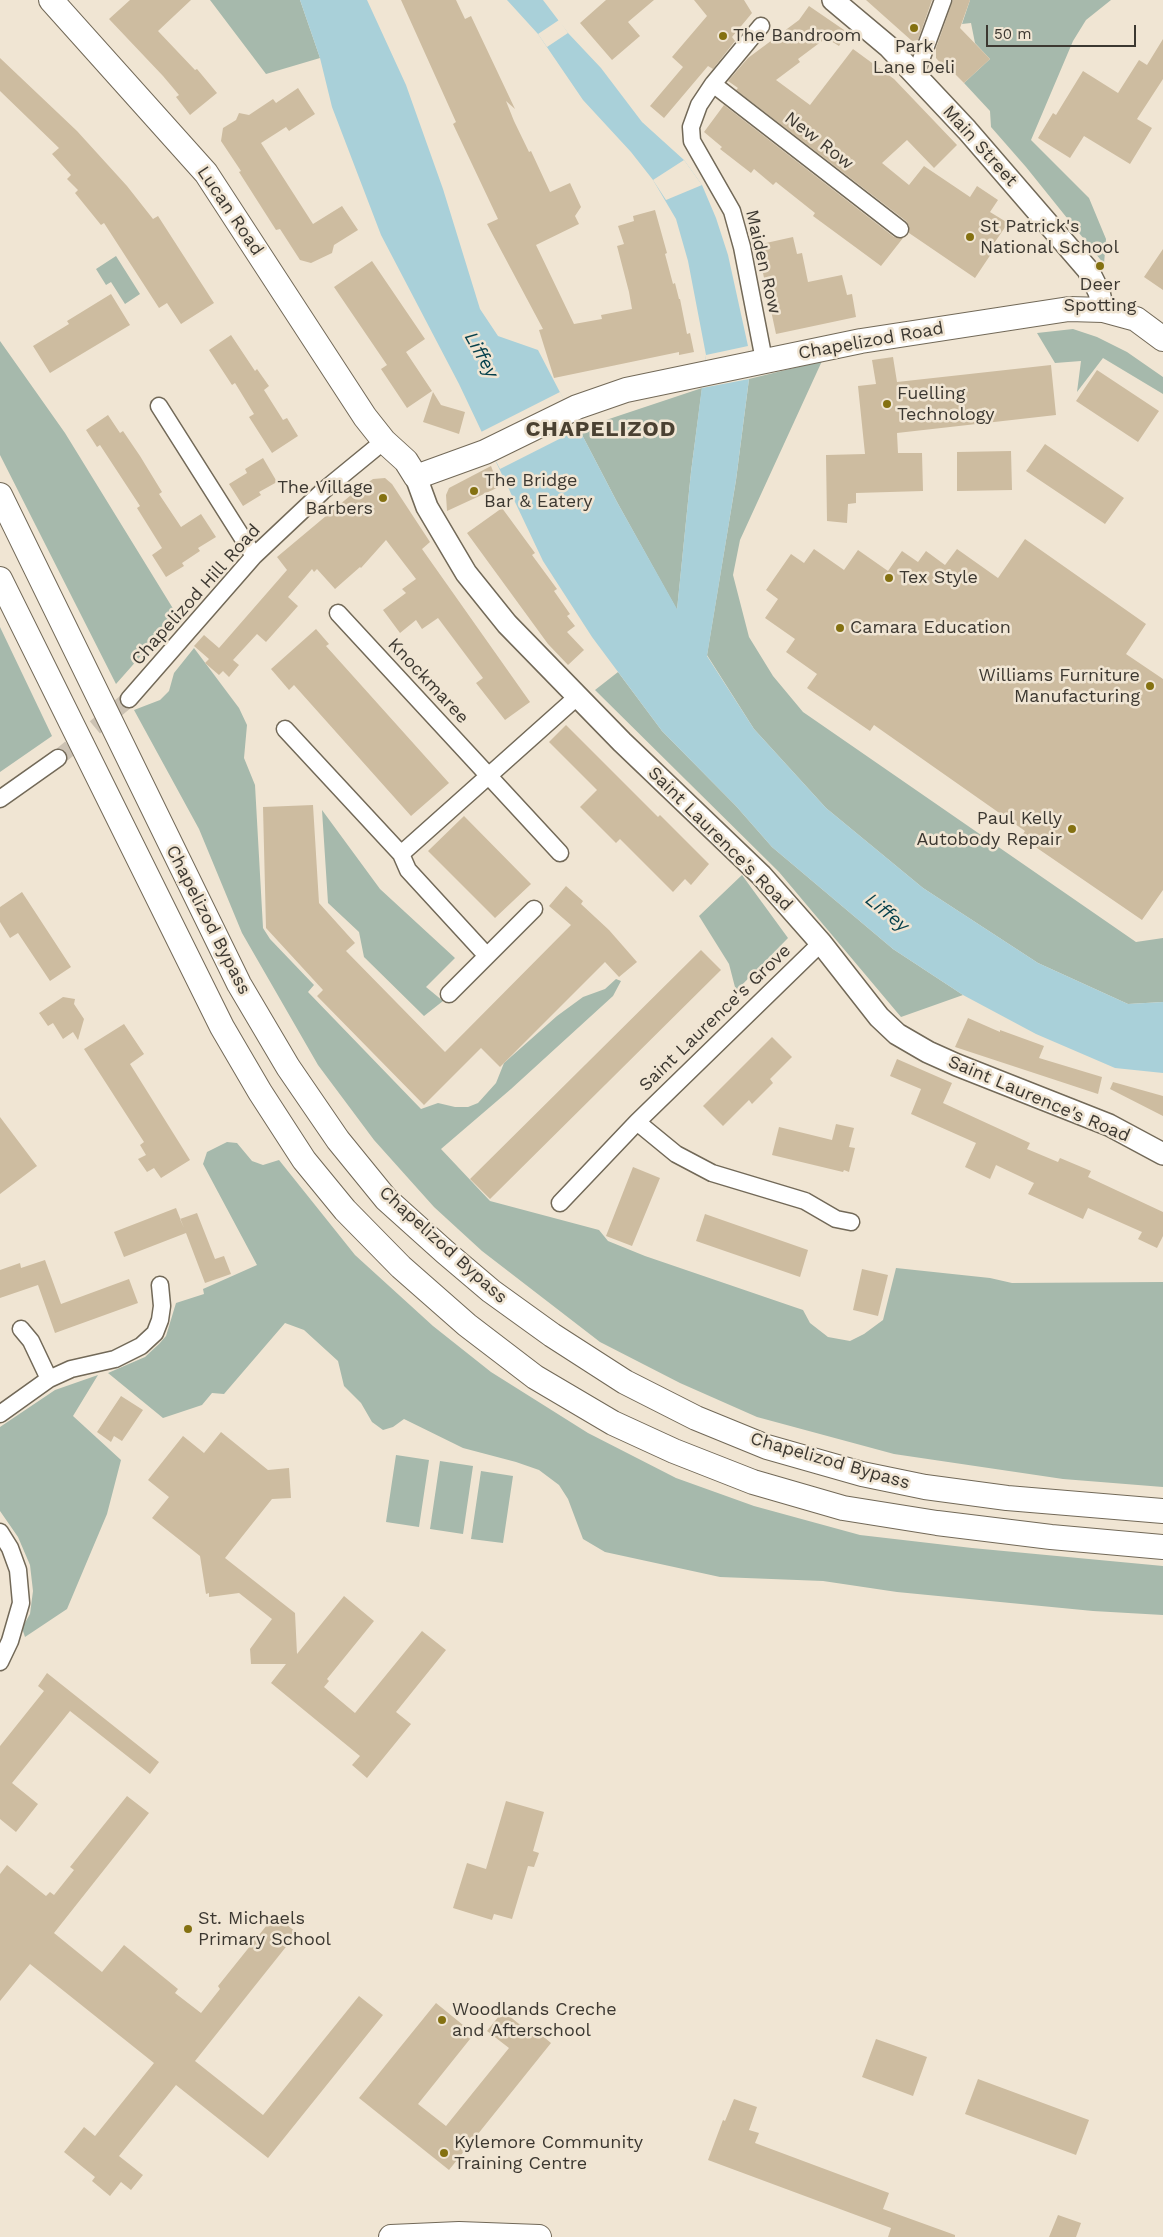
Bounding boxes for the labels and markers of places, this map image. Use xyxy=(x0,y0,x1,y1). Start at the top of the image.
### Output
marker: Park Lane Deli xyxy=(908,22,920,34)
place label: The Bandroom xyxy=(733,25,861,47)
marker: The Bandroom xyxy=(717,30,729,42)
place label: Park Lane Deli xyxy=(873,36,955,78)
place label: St Patrick's National School xyxy=(980,216,1119,258)
marker: St Patrick's National School xyxy=(964,231,976,243)
marker: Deer Spotting xyxy=(1094,260,1106,272)
place label: Deer Spotting xyxy=(1064,274,1136,316)
place label: Fuelling Technology xyxy=(897,383,995,426)
marker: Fuelling Technology xyxy=(881,398,893,410)
place label: The Bridge Bar & Eatery xyxy=(484,470,593,512)
place label: The Village Barbers xyxy=(277,477,373,520)
marker: The Bridge Bar & Eatery xyxy=(468,485,480,497)
marker: The Village Barbers xyxy=(377,492,389,504)
place label: Tex Style xyxy=(899,567,978,589)
marker: Tex Style xyxy=(883,572,895,584)
place label: Camara Education xyxy=(850,617,1011,639)
marker: Camara Education xyxy=(834,622,846,634)
place label: Williams Furniture Manufacturing xyxy=(978,665,1140,708)
marker: Williams Furniture Manufacturing xyxy=(1144,680,1156,692)
place label: Paul Kelly Autobody Repair xyxy=(916,808,1062,851)
marker: Paul Kelly Autobody Repair xyxy=(1066,823,1078,835)
place label: St. Michaels Primary School xyxy=(198,1908,331,1950)
marker: St. Michaels Primary School xyxy=(182,1923,194,1935)
place label: Woodlands Creche and Afterschool xyxy=(452,1999,617,2042)
marker: Woodlands Creche and Afterschool xyxy=(436,2014,448,2026)
place label: Kylemore Community Training Centre xyxy=(454,2132,643,2174)
marker: Kylemore Community Training Centre xyxy=(438,2147,450,2159)

